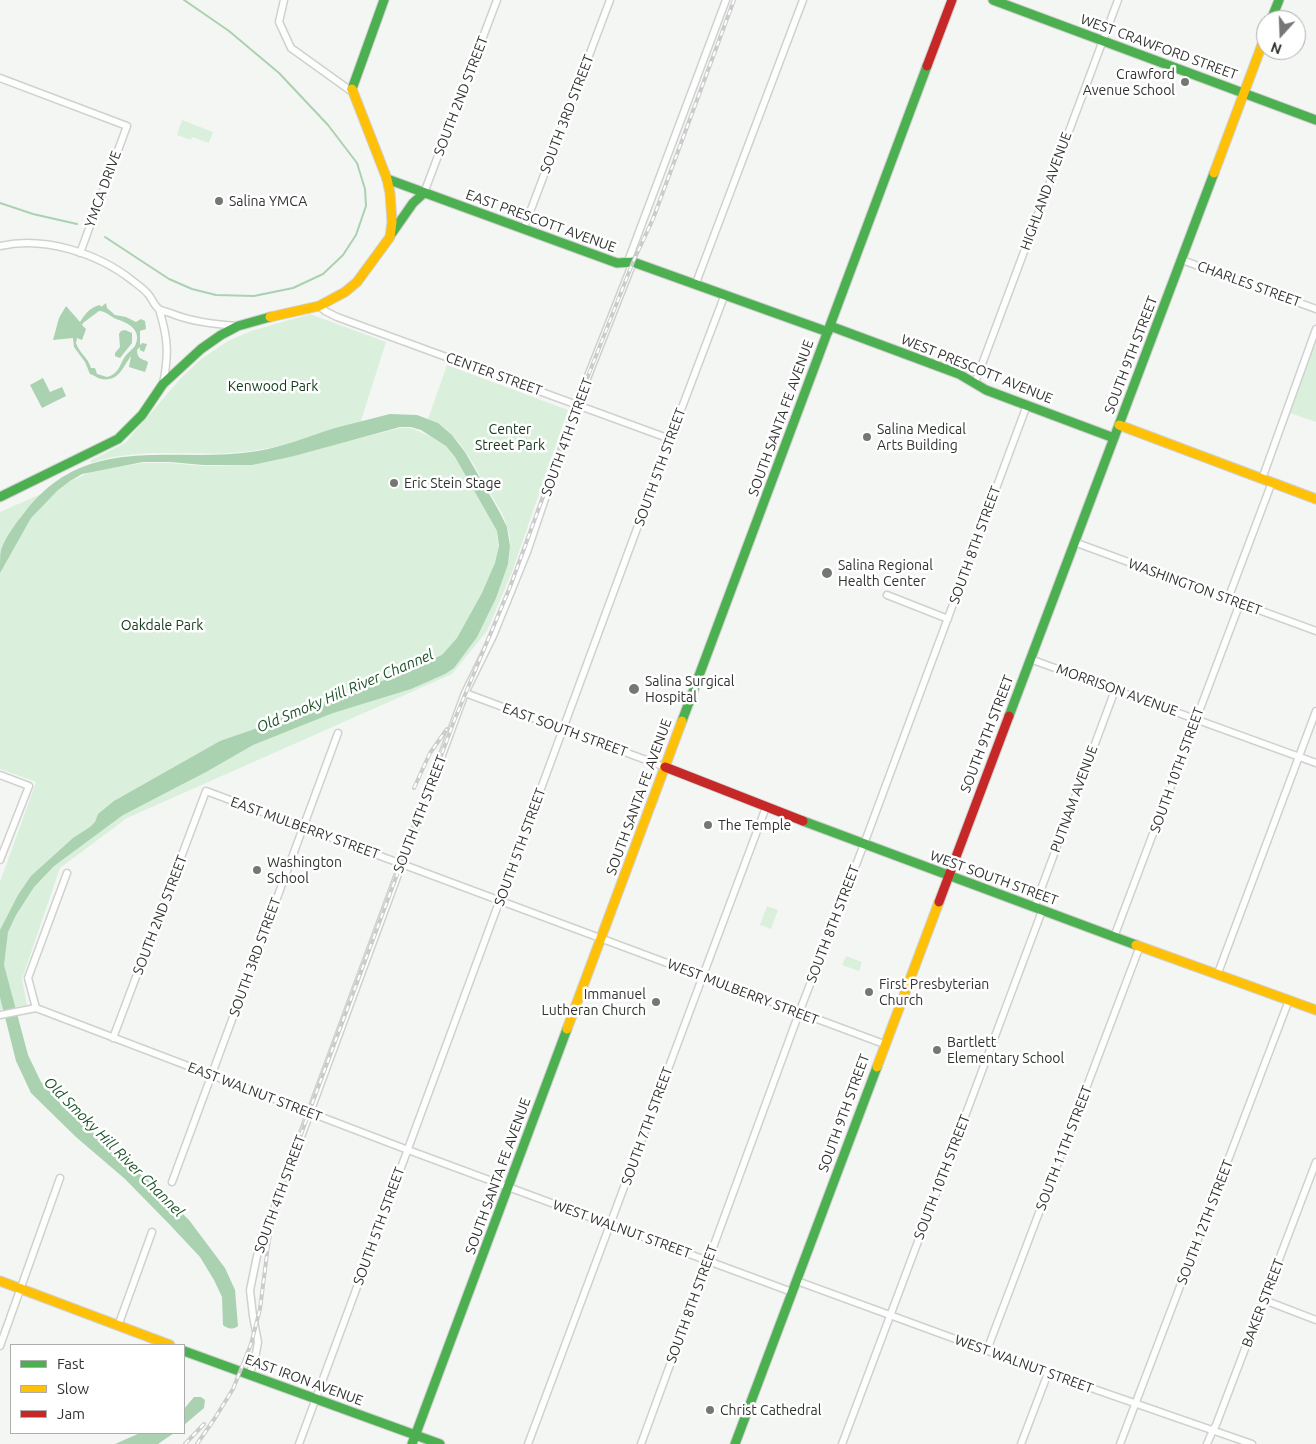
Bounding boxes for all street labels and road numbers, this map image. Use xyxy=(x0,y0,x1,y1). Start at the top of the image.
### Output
street label: WEST CRAWFORD STREET xyxy=(1078,11,1240,83)
street label: SOUTH 2ND STREET xyxy=(430,34,492,158)
street label: SOUTH 3RD STREET xyxy=(537,52,597,176)
street label: HIGHLAND AVENUE xyxy=(1017,130,1075,252)
street label: YMCA DRIVE xyxy=(81,148,125,230)
street label: EAST PRESCOTT AVENUE xyxy=(464,186,618,256)
street label: CHARLES STREET xyxy=(1195,257,1303,311)
street label: SOUTH 9TH STREET xyxy=(1101,294,1161,416)
street label: WEST PRESCOTT AVENUE xyxy=(899,331,1055,407)
street label: SOUTH SANTA FE AVENUE xyxy=(745,338,817,498)
street label: CENTER STREET xyxy=(444,349,544,399)
street label: SOUTH 4TH STREET xyxy=(538,376,596,498)
street label: SOUTH 5TH STREET xyxy=(631,406,689,528)
street label: SOUTH 8TH STREET xyxy=(946,484,1004,606)
street label: WASHINGTON STREET xyxy=(1126,555,1264,619)
street label: MORRISON AVENUE xyxy=(1054,660,1180,720)
street label: SOUTH 9TH STREET xyxy=(957,673,1017,795)
street label: EAST SOUTH STREET xyxy=(500,700,630,760)
street label: SOUTH 10TH STREET xyxy=(1146,705,1208,835)
street label: SOUTH SANTA FE AVENUE xyxy=(603,717,675,877)
street label: PUTNAM AVENUE xyxy=(1047,743,1101,855)
street label: SOUTH 4TH STREET xyxy=(390,753,450,875)
street label: SOUTH 5TH STREET xyxy=(491,786,549,908)
street label: EAST MULBERRY STREET xyxy=(228,793,382,863)
street label: WEST SOUTH STREET xyxy=(928,847,1060,909)
street label: SOUTH 2ND STREET xyxy=(129,853,191,977)
street label: SOUTH 8TH STREET xyxy=(803,863,863,985)
street label: SOUTH 3RD STREET xyxy=(226,895,284,1019)
street label: WEST MULBERRY STREET xyxy=(665,955,821,1029)
street label: SOUTH 9TH STREET xyxy=(815,1052,873,1174)
street label: EAST WALNUT STREET xyxy=(185,1059,325,1125)
street label: SOUTH 7TH STREET xyxy=(618,1065,676,1187)
street label: SOUTH 11TH STREET xyxy=(1032,1083,1096,1213)
street label: SOUTH SANTA FE AVENUE xyxy=(462,1096,534,1256)
street label: SOUTH 10TH STREET xyxy=(910,1112,974,1242)
street label: SOUTH 4TH STREET xyxy=(251,1133,309,1255)
street label: SOUTH 12TH STREET xyxy=(1173,1157,1237,1287)
street label: SOUTH 5TH STREET xyxy=(350,1165,408,1287)
street label: WEST WALNUT STREET xyxy=(551,1196,693,1262)
street label: SOUTH 8TH STREET xyxy=(663,1243,721,1365)
street label: BAKER STREET xyxy=(1238,1256,1288,1350)
street label: WEST WALNUT STREET xyxy=(953,1331,1095,1397)
street label: EAST IRON AVENUE xyxy=(243,1351,365,1409)

